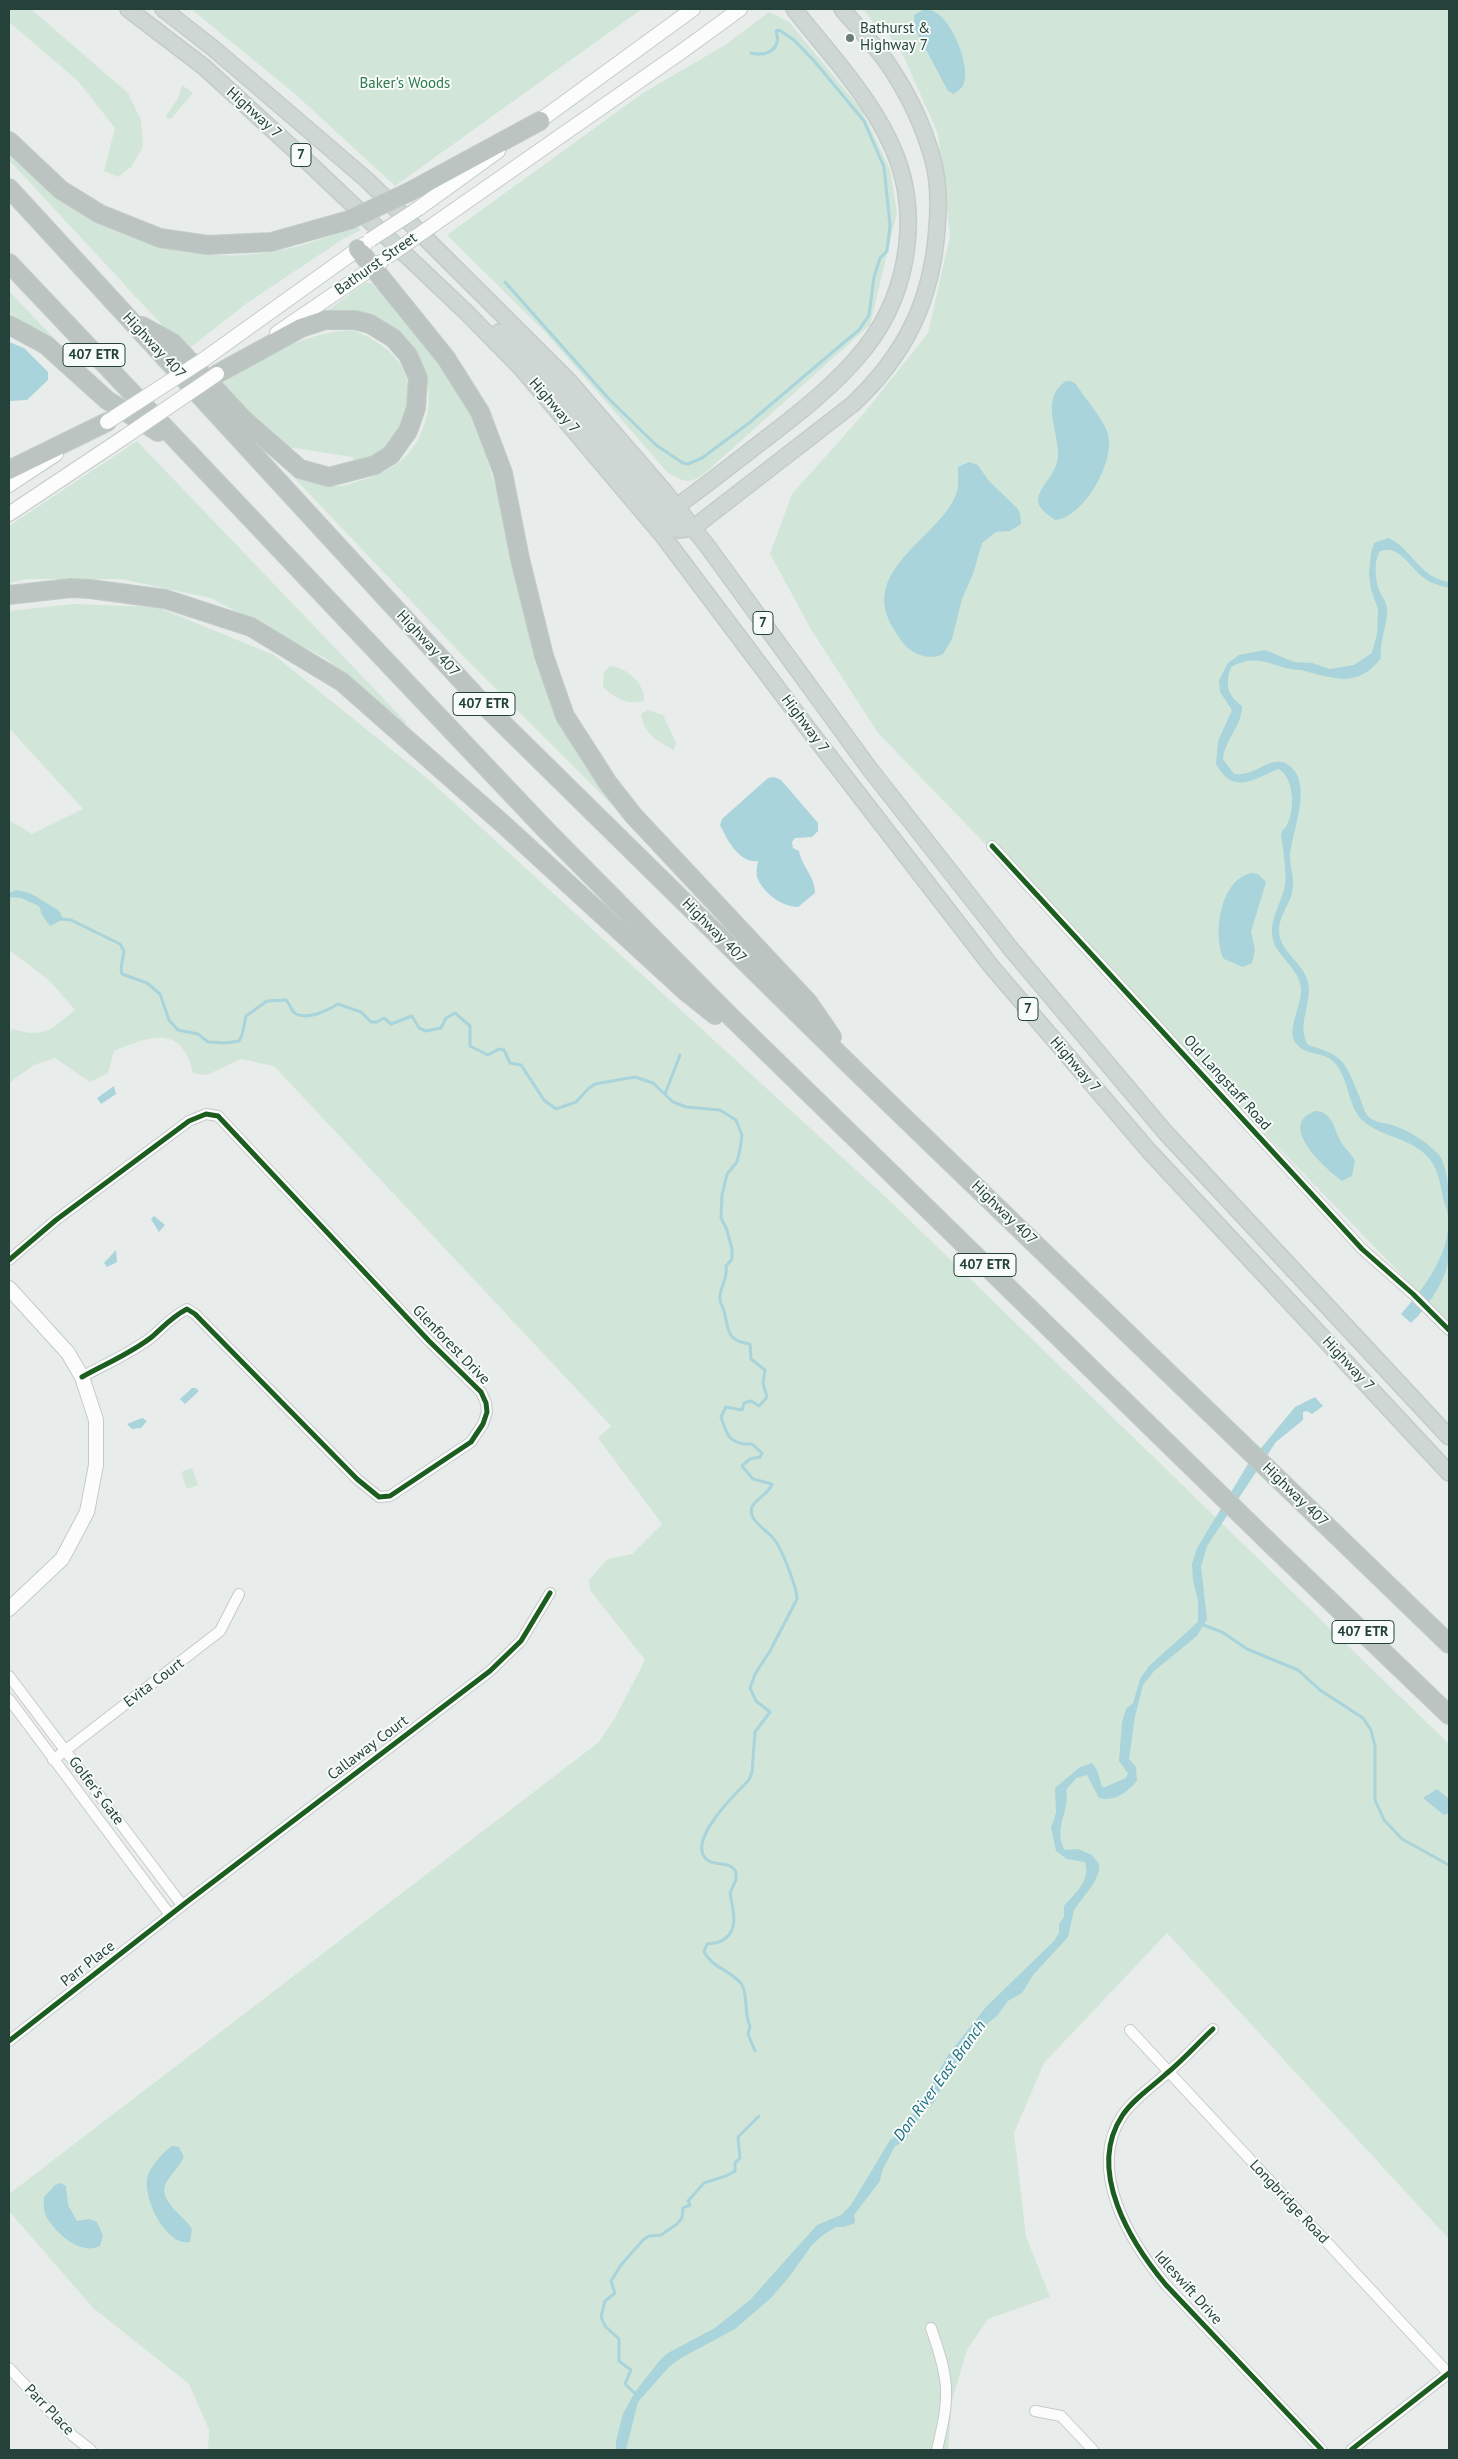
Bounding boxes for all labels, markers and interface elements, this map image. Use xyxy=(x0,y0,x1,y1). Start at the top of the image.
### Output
place label: Bathurst & Highway 7 xyxy=(860,20,930,55)
marker: Bathurst & Highway 7 xyxy=(844,32,856,44)
park label: Baker's Woods xyxy=(360,75,450,93)
street label: Highway 7 xyxy=(223,84,285,142)
road number: 7 xyxy=(291,144,311,166)
street label: Bathurst Street xyxy=(331,229,421,299)
street label: Highway 407 xyxy=(119,309,189,383)
road number: 407 ETR xyxy=(63,344,125,366)
street label: Highway 7 xyxy=(525,374,583,438)
street label: Highway 407 xyxy=(393,607,463,681)
road number: 7 xyxy=(753,612,773,634)
street label: Highway 7 xyxy=(777,691,833,757)
road number: 407 ETR xyxy=(453,692,515,716)
street label: Highway 407 xyxy=(678,895,750,967)
road number: 7 xyxy=(1018,998,1038,1021)
street label: Old Langstaff Road xyxy=(1179,1032,1275,1134)
street label: Highway 7 xyxy=(1046,1033,1104,1097)
street label: Highway 407 xyxy=(967,1177,1041,1249)
road number: 407 ETR xyxy=(954,1254,1016,1276)
street label: Glenforest Drive xyxy=(408,1301,494,1389)
street label: Highway 7 xyxy=(1318,1333,1378,1395)
street label: Highway 407 xyxy=(1258,1459,1332,1531)
road number: 407 ETR xyxy=(1332,1620,1394,1644)
street label: Evita Court xyxy=(120,1655,188,1711)
street label: Callaway Court xyxy=(324,1712,412,1784)
street label: Golfer's Gate xyxy=(65,1753,127,1829)
street label: Parr Place xyxy=(57,1937,119,1991)
water label: Don River East Branch xyxy=(890,2017,990,2145)
street label: Longbridge Road xyxy=(1246,2156,1332,2248)
street label: Idleswift Drive xyxy=(1150,2247,1226,2329)
street label: Parr Place xyxy=(20,2381,78,2439)

